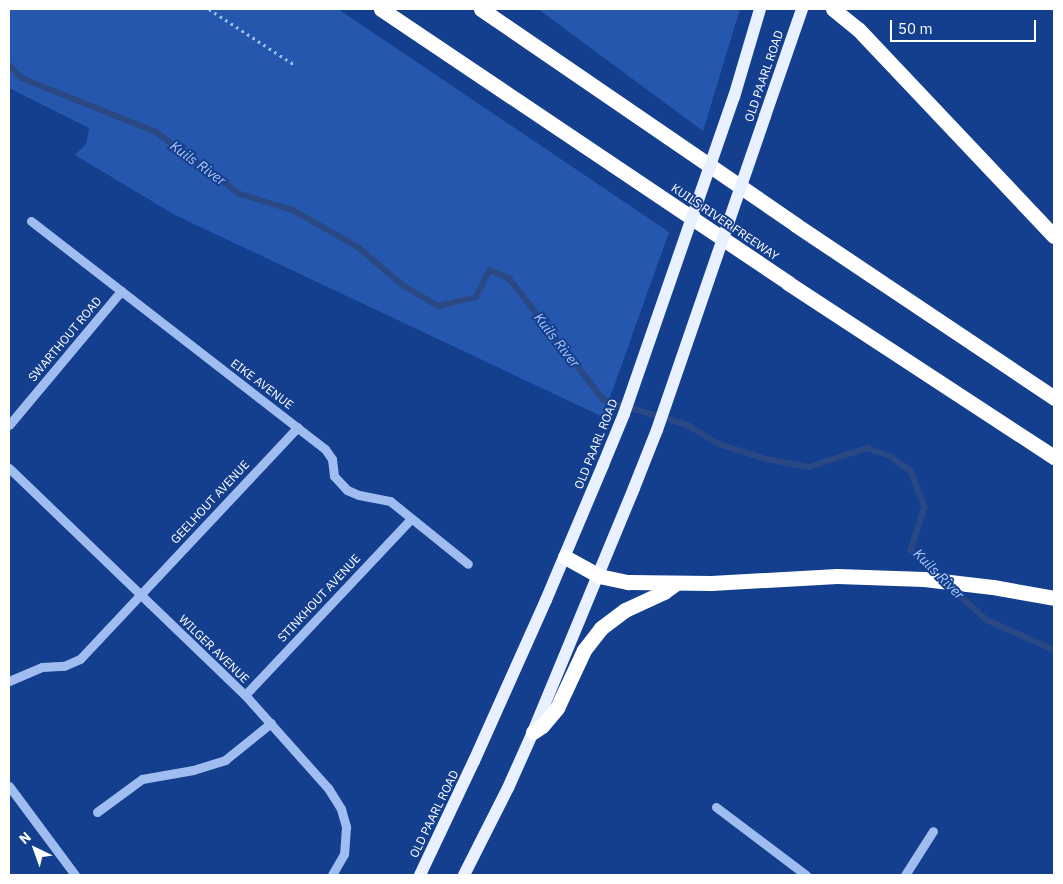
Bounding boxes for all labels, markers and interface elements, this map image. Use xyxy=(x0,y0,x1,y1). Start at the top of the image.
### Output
scale bar xyxy=(893,10,1039,42)
text: 50 m xyxy=(898,19,933,38)
street label: OLD PAARL ROAD xyxy=(742,28,786,124)
water label: Kuils River xyxy=(167,137,229,189)
street label: KUILS RIVER FREEWAY xyxy=(668,181,782,263)
street label: SWARTHOUT ROAD xyxy=(25,294,105,384)
water label: Kuils River xyxy=(530,309,584,371)
street label: EIKE AVENUE xyxy=(228,356,296,412)
street label: OLD PAARL ROAD xyxy=(571,397,621,491)
street label: GEELHOUT AVENUE xyxy=(168,457,252,547)
water label: Kuils River xyxy=(910,545,968,603)
street label: STINKHOUT AVENUE xyxy=(275,551,363,645)
street label: WILGER AVENUE xyxy=(176,612,252,686)
street label: OLD PAARL ROAD xyxy=(407,768,461,860)
north arrow xyxy=(10,824,60,874)
text: N xyxy=(15,828,35,848)

